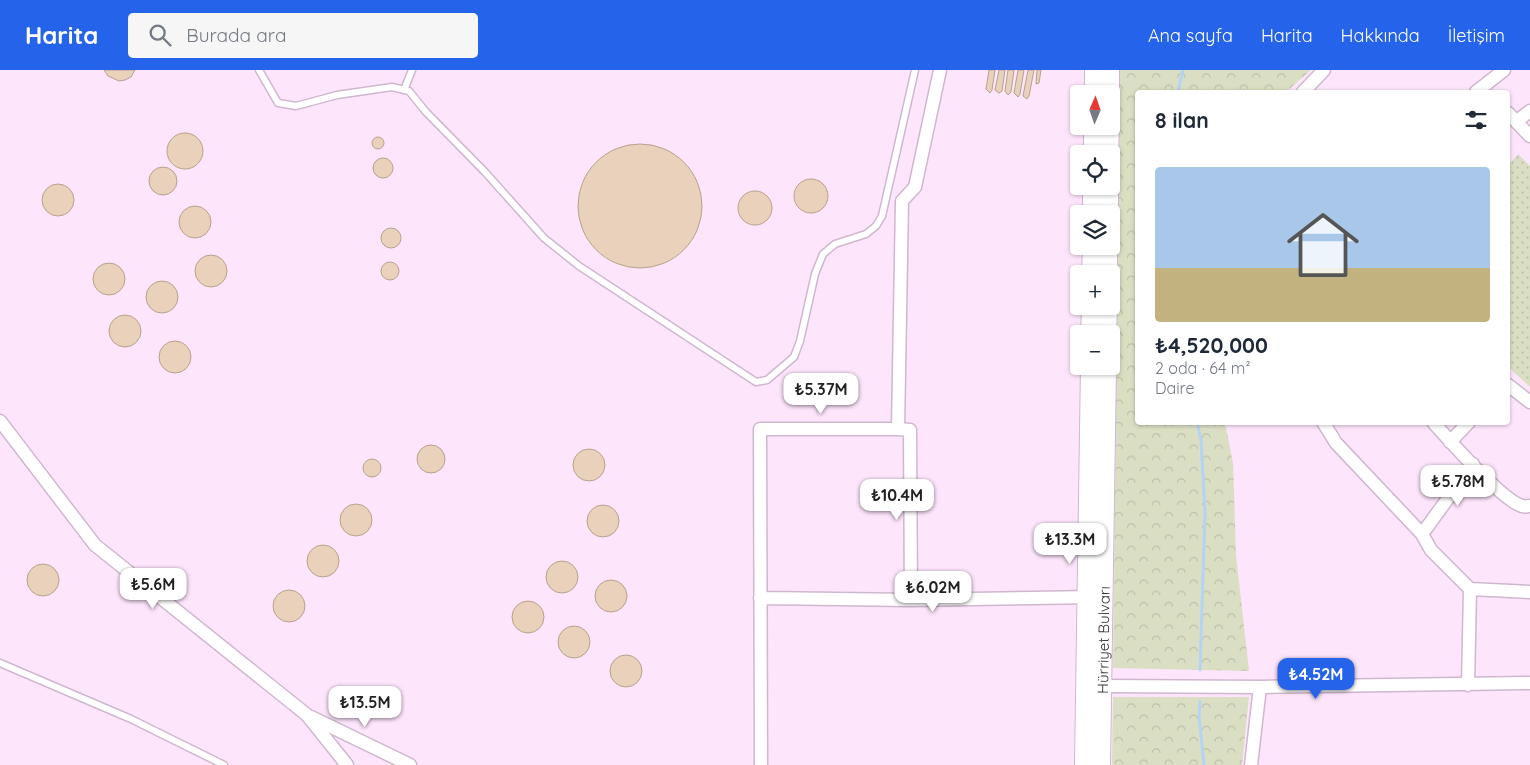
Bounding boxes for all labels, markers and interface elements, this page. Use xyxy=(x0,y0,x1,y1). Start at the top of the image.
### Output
search box xyxy=(128,13,478,58)
text: Harita xyxy=(25,20,98,50)
icon: search xyxy=(146,21,174,49)
text: Burada ara xyxy=(186,23,286,47)
text: Ana sayfa xyxy=(1148,24,1233,47)
text: Harita xyxy=(1261,24,1313,47)
text: Hakkında xyxy=(1341,24,1420,47)
text: İletişim xyxy=(1448,24,1505,47)
north arrow xyxy=(1070,85,1120,135)
map controls xyxy=(1070,85,1120,375)
icon: filters xyxy=(1462,106,1490,134)
text: 8 ilan xyxy=(1155,107,1209,133)
button: locate xyxy=(1070,145,1120,195)
icon: home xyxy=(1278,200,1368,290)
button: layers xyxy=(1070,205,1120,255)
button: + xyxy=(1070,265,1120,315)
button: − xyxy=(1070,325,1120,375)
text: ₺4,520,000 xyxy=(1155,332,1268,358)
text: 2 oda · 64 m² xyxy=(1155,358,1250,378)
pin: ₺5.37M xyxy=(780,372,862,415)
text: Daire xyxy=(1155,378,1194,398)
text: ₺5.37M xyxy=(794,379,848,399)
pin: ₺5.78M xyxy=(1417,464,1499,507)
text: ₺5.78M xyxy=(1431,471,1485,491)
pin: ₺10.4M xyxy=(856,478,938,521)
text: ₺10.4M xyxy=(871,485,923,505)
pin: ₺13.3M xyxy=(1029,522,1111,565)
text: ₺13.3M xyxy=(1045,529,1095,549)
pin: ₺5.6M xyxy=(118,568,188,610)
pin: ₺6.02M xyxy=(892,570,974,613)
text: ₺5.6M xyxy=(131,574,175,594)
text: ₺6.02M xyxy=(906,577,961,597)
street label: Hürriyet Bulvarı xyxy=(1093,586,1113,694)
pin: ₺4.52M xyxy=(1275,658,1357,700)
text: ₺4.52M xyxy=(1289,664,1343,684)
pin: ₺13.5M xyxy=(324,686,406,728)
text: ₺13.5M xyxy=(339,692,391,712)

